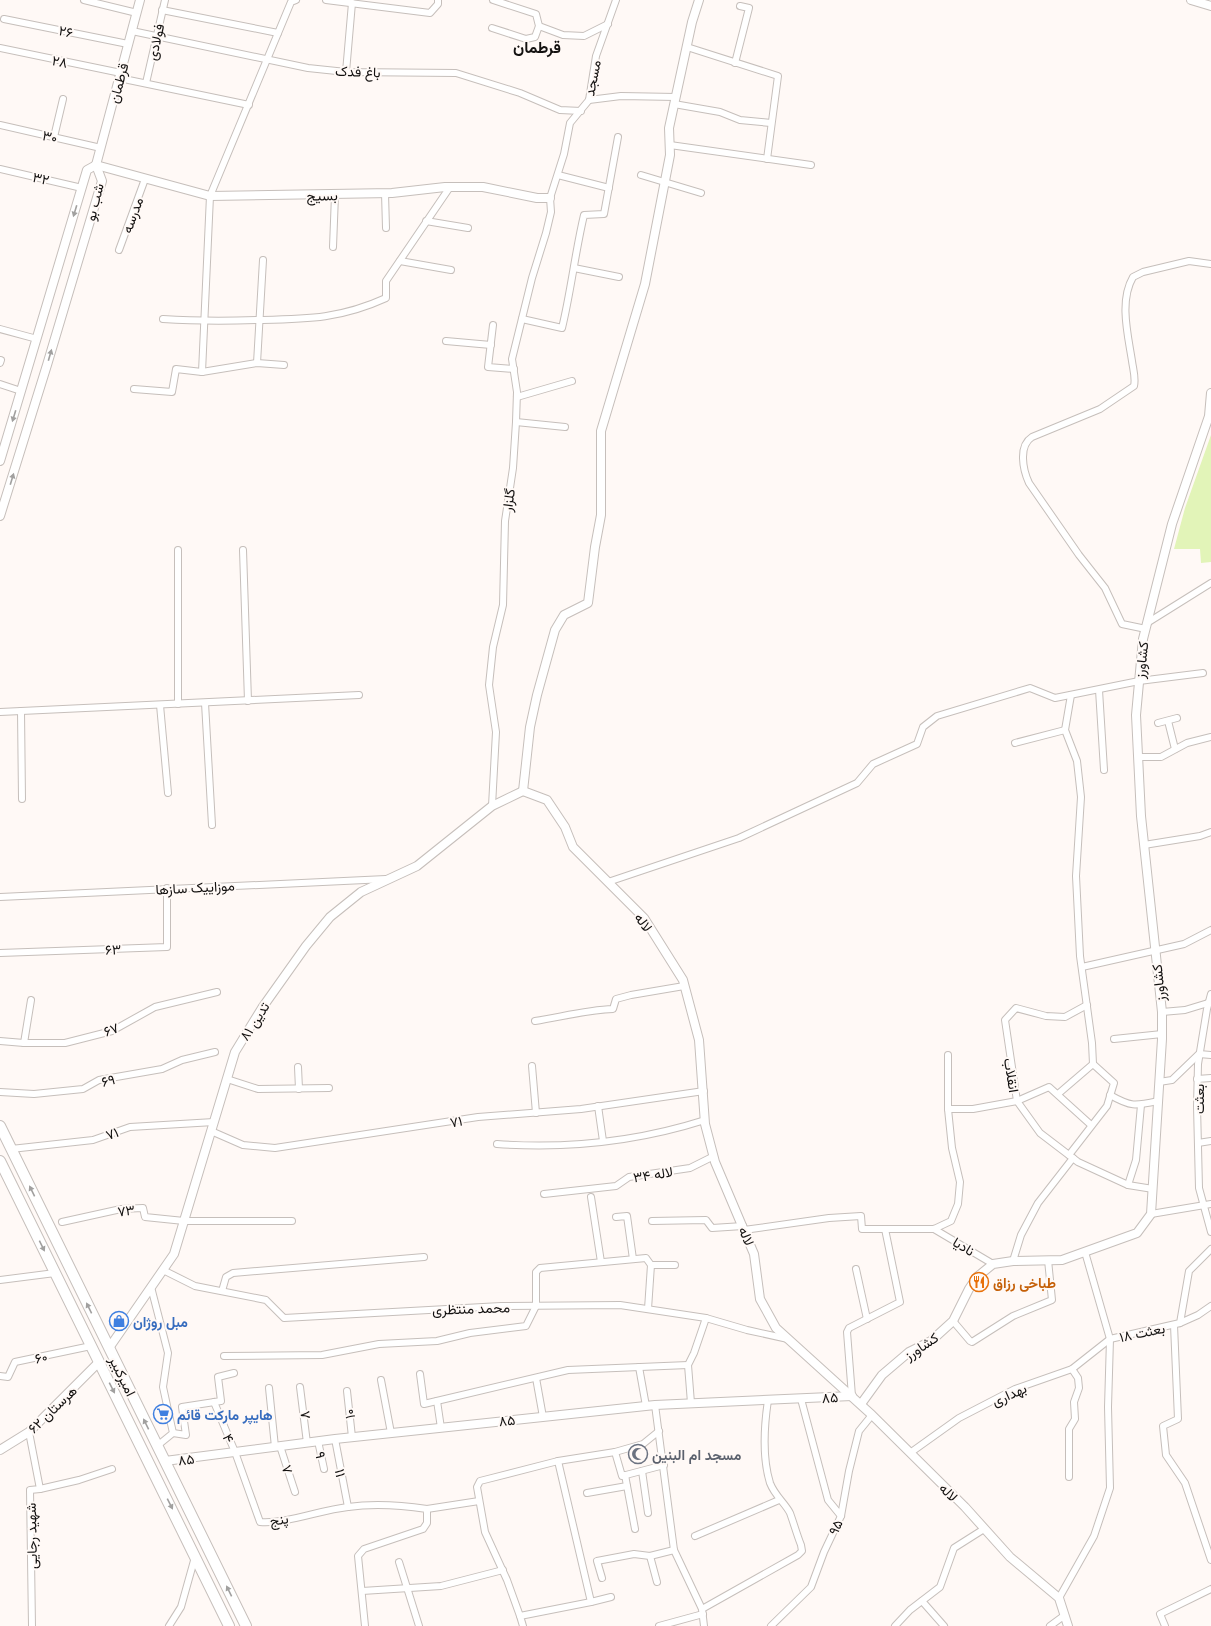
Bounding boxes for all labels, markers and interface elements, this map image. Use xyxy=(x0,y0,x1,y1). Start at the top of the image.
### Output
street label: ۲۶ xyxy=(57,20,75,42)
street label: فولادی xyxy=(142,22,168,62)
district label: قرطمان xyxy=(513,36,561,58)
street label: ۲۸ xyxy=(51,50,69,72)
street label: مسجد xyxy=(579,58,605,98)
street label: قرطمان xyxy=(104,61,132,105)
street label: باغ فدک xyxy=(335,61,381,83)
street label: ۳۰ xyxy=(40,125,60,147)
street label: ۳۲ xyxy=(31,167,51,189)
street label: شب بو xyxy=(80,181,108,223)
street label: بسیج xyxy=(306,185,338,207)
street label: مدرسه xyxy=(117,194,147,236)
one-way arrow xyxy=(72,205,78,217)
one-way arrow xyxy=(47,349,53,361)
one-way arrow xyxy=(11,410,17,422)
one-way arrow xyxy=(9,473,15,485)
street label: گلزار xyxy=(497,487,519,514)
street label: کشاورز xyxy=(1129,640,1152,681)
street label: موزاییک سازها xyxy=(155,875,235,899)
street label: لاله xyxy=(631,909,657,935)
street label: ۶۳ xyxy=(105,939,121,959)
street label: کشاورز xyxy=(1147,963,1170,1004)
street label: تدین ۸۱ xyxy=(234,998,274,1044)
street label: ۶۷ xyxy=(101,1017,121,1041)
street label: انقلاب xyxy=(1000,1056,1024,1094)
street label: ۶۹ xyxy=(99,1069,117,1091)
street label: بعثت xyxy=(1189,1084,1208,1114)
street label: ۷۱ xyxy=(448,1111,464,1131)
street label: ۷۱ xyxy=(103,1122,121,1144)
street label: لاله ۳۴ xyxy=(632,1161,674,1187)
one-way arrow xyxy=(29,1185,35,1197)
street label: ۷۳ xyxy=(116,1200,136,1220)
street label: لاله xyxy=(735,1224,759,1248)
street label: نادیا xyxy=(950,1232,978,1260)
one-way arrow xyxy=(39,1241,45,1252)
restaurant icon: طباخی رزاق xyxy=(968,1271,990,1293)
place label: طباخی رزاق xyxy=(993,1273,1056,1292)
street label: محمد منتظری xyxy=(432,1297,510,1319)
one-way arrow xyxy=(86,1302,92,1313)
shop icon: مبل روژان xyxy=(108,1310,130,1332)
place label: مبل روژان xyxy=(133,1312,188,1331)
street label: بعثت ۱۸ xyxy=(1117,1318,1167,1346)
street label: کشاورز xyxy=(899,1328,942,1365)
street label: ۶۰ xyxy=(33,1346,49,1368)
street label: امیرکبیر xyxy=(105,1352,141,1399)
street label: بهداری xyxy=(988,1378,1030,1410)
street label: هرستان ۶۲ xyxy=(23,1381,81,1437)
one-way arrow xyxy=(109,1382,115,1394)
street label: ۸۵ xyxy=(821,1387,839,1407)
supermarket icon: هایپر مارکت قائم xyxy=(152,1403,174,1425)
place label: هایپر مارکت قائم xyxy=(177,1405,273,1425)
street label: ۱۰ xyxy=(339,1408,359,1420)
street label: ۸ xyxy=(294,1410,314,1420)
street label: ۸۵ xyxy=(498,1410,516,1430)
one-way arrow xyxy=(143,1419,149,1430)
street label: ۴ xyxy=(219,1431,239,1445)
mosque icon: مسجد ام البنین xyxy=(627,1443,649,1465)
place label: مسجد ام البنین xyxy=(652,1445,742,1464)
street label: ۸۵ xyxy=(177,1449,195,1469)
street label: ۹ xyxy=(311,1450,331,1460)
street label: ۷ xyxy=(278,1462,298,1476)
street label: ۱۱ xyxy=(331,1467,351,1479)
street label: لاله xyxy=(935,1478,963,1506)
one-way arrow xyxy=(167,1499,174,1510)
street label: شهید رجایی xyxy=(21,1503,41,1569)
street label: پنج xyxy=(268,1508,290,1532)
street label: ۹۵ xyxy=(823,1516,847,1538)
one-way arrow xyxy=(226,1585,232,1597)

